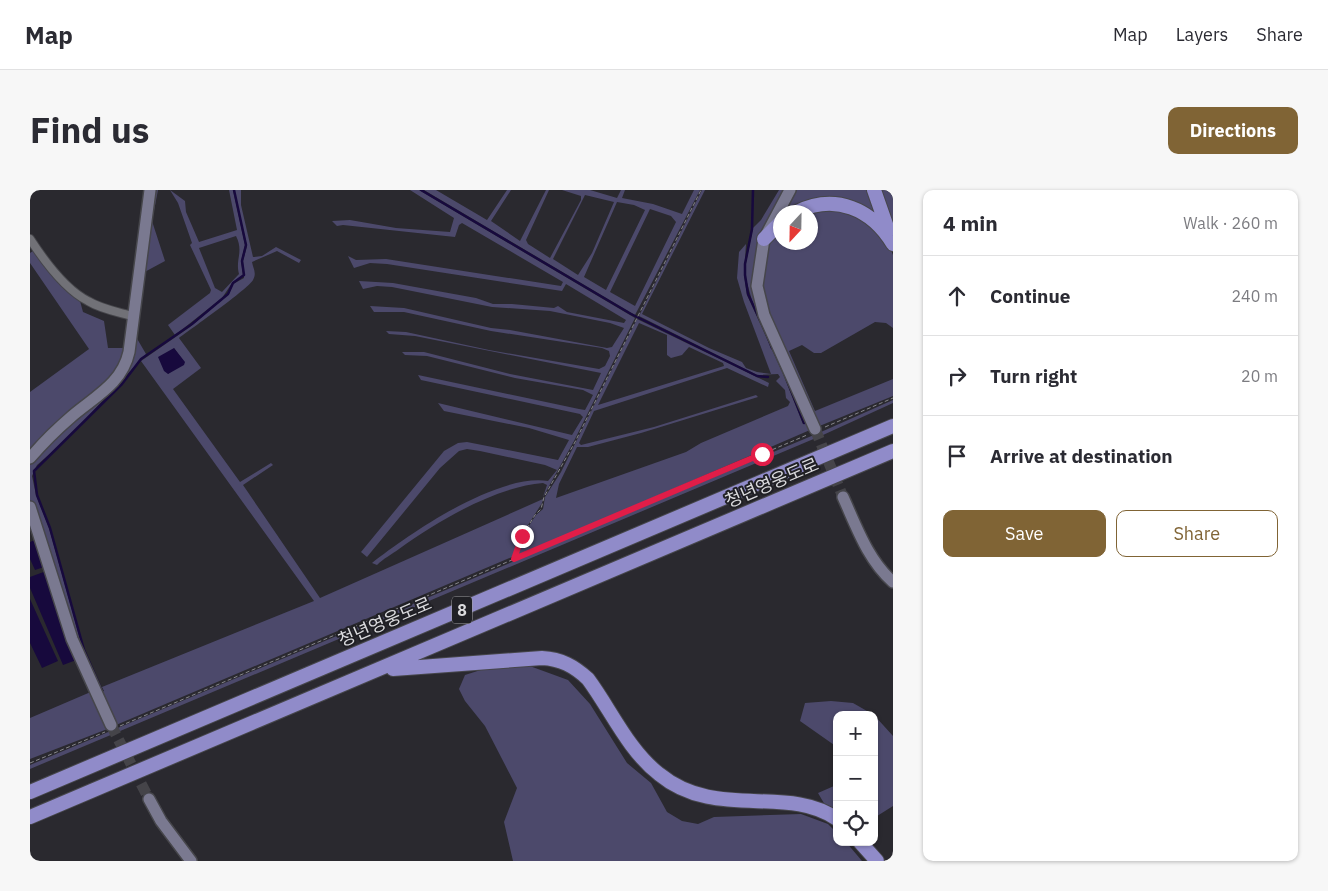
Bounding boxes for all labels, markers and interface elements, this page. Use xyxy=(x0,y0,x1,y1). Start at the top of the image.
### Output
text: Map xyxy=(25,19,73,51)
text: Map xyxy=(1113,23,1148,46)
text: Layers xyxy=(1176,23,1228,46)
text: Share xyxy=(1256,23,1303,46)
text: Find us xyxy=(30,107,149,153)
button: Directions xyxy=(1168,107,1298,154)
north arrow xyxy=(773,205,818,250)
text: 4 min xyxy=(943,209,998,237)
text: Walk · 260 m xyxy=(1183,213,1278,233)
icon: ahead xyxy=(943,282,971,310)
text: Continue xyxy=(990,284,1070,308)
text: 240 m xyxy=(1231,286,1278,306)
icon: right xyxy=(943,362,971,390)
text: Turn right xyxy=(990,364,1077,388)
text: 20 m xyxy=(1241,366,1278,386)
icon: arrive xyxy=(943,442,971,470)
route start xyxy=(751,443,774,466)
text: Arrive at destination xyxy=(990,444,1173,468)
street label: 청년영웅도로 xyxy=(722,453,822,513)
button: Save xyxy=(943,510,1106,557)
button: Share xyxy=(1116,510,1278,557)
route end xyxy=(511,525,534,548)
street label: 청년영웅도로 xyxy=(335,592,435,652)
road number: 8 xyxy=(452,596,472,624)
map controls xyxy=(833,711,878,846)
button: + xyxy=(833,711,878,756)
button: − xyxy=(833,756,878,801)
button: locate xyxy=(833,801,878,846)

